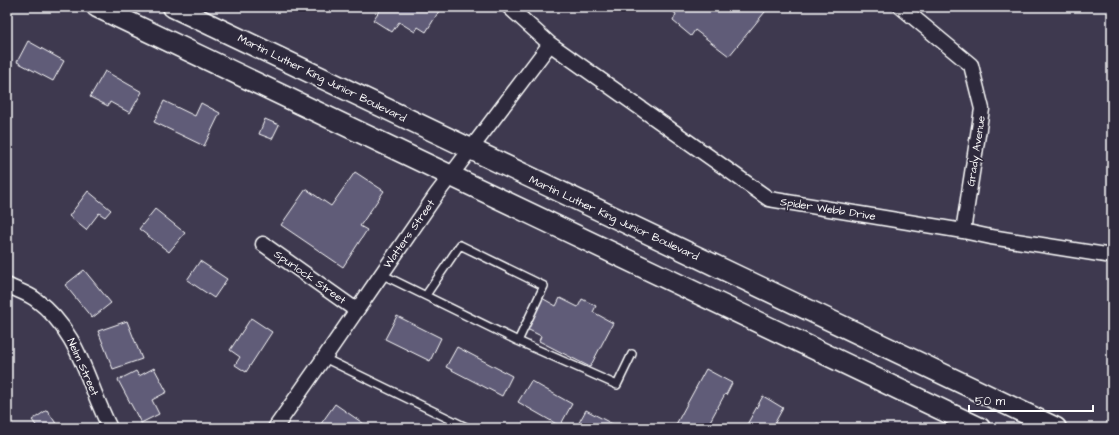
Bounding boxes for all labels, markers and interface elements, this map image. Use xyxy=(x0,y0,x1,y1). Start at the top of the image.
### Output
street label: Martin Luther King Junior Boulevard xyxy=(235,31,409,127)
street label: Grady Avenue xyxy=(963,115,990,187)
street label: Martin Luther King Junior Boulevard xyxy=(526,172,702,265)
street label: Spider Webb Drive xyxy=(779,194,877,224)
street label: Watters Street xyxy=(380,196,439,271)
street label: Spurlock Street xyxy=(271,247,349,308)
street label: Nelm Street xyxy=(64,336,103,399)
scale bar xyxy=(969,387,1093,413)
text: 50 m xyxy=(975,393,1006,410)

